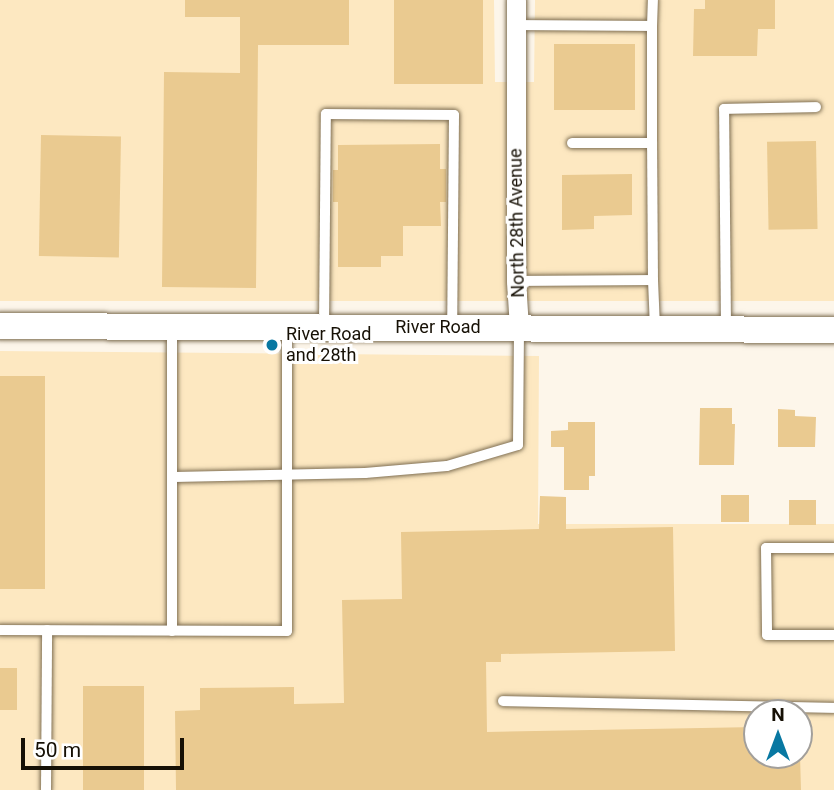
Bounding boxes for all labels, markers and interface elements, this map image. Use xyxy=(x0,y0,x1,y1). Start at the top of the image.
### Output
street label: North 28th Avenue xyxy=(505,148,529,298)
street label: River Road xyxy=(395,316,481,338)
place label: River Road and 28th xyxy=(286,324,371,366)
marker: River Road and 28th xyxy=(264,337,280,353)
north arrow xyxy=(743,699,813,769)
text: N xyxy=(771,703,785,726)
scale bar xyxy=(24,724,187,768)
text: 50 m xyxy=(34,738,81,762)

